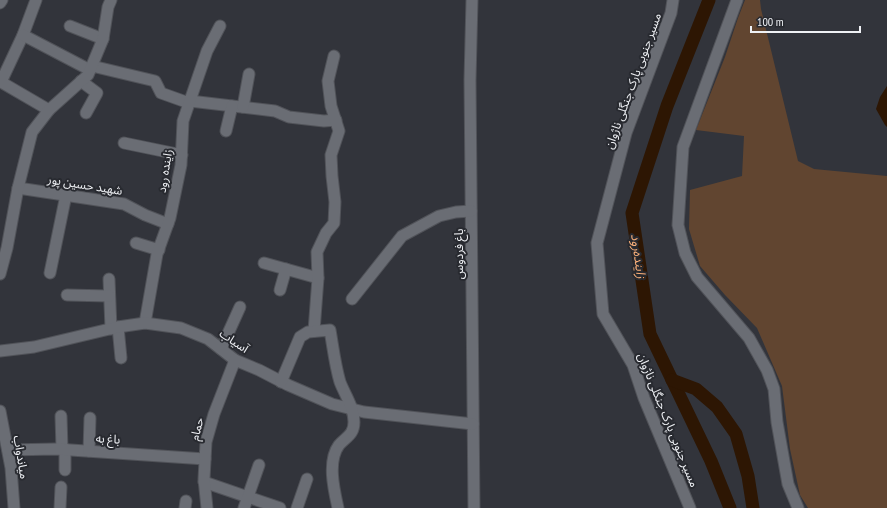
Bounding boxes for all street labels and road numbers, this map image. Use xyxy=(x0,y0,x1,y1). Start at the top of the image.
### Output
street label: مسیر جنوبی پارک جنگلی ناژوان xyxy=(601,11,665,151)
street label: زاینده رود xyxy=(154,148,175,194)
street label: شهید حسین پور xyxy=(45,171,124,199)
street label: باغ فردوس xyxy=(451,229,468,279)
street label: آسیاب xyxy=(217,325,252,356)
street label: مسیر جنوبی پارک جنگلی ناژوان xyxy=(634,350,702,490)
street label: حمام xyxy=(187,416,208,442)
street label: باغ به xyxy=(95,430,121,449)
street label: میاندواب xyxy=(10,434,32,480)

